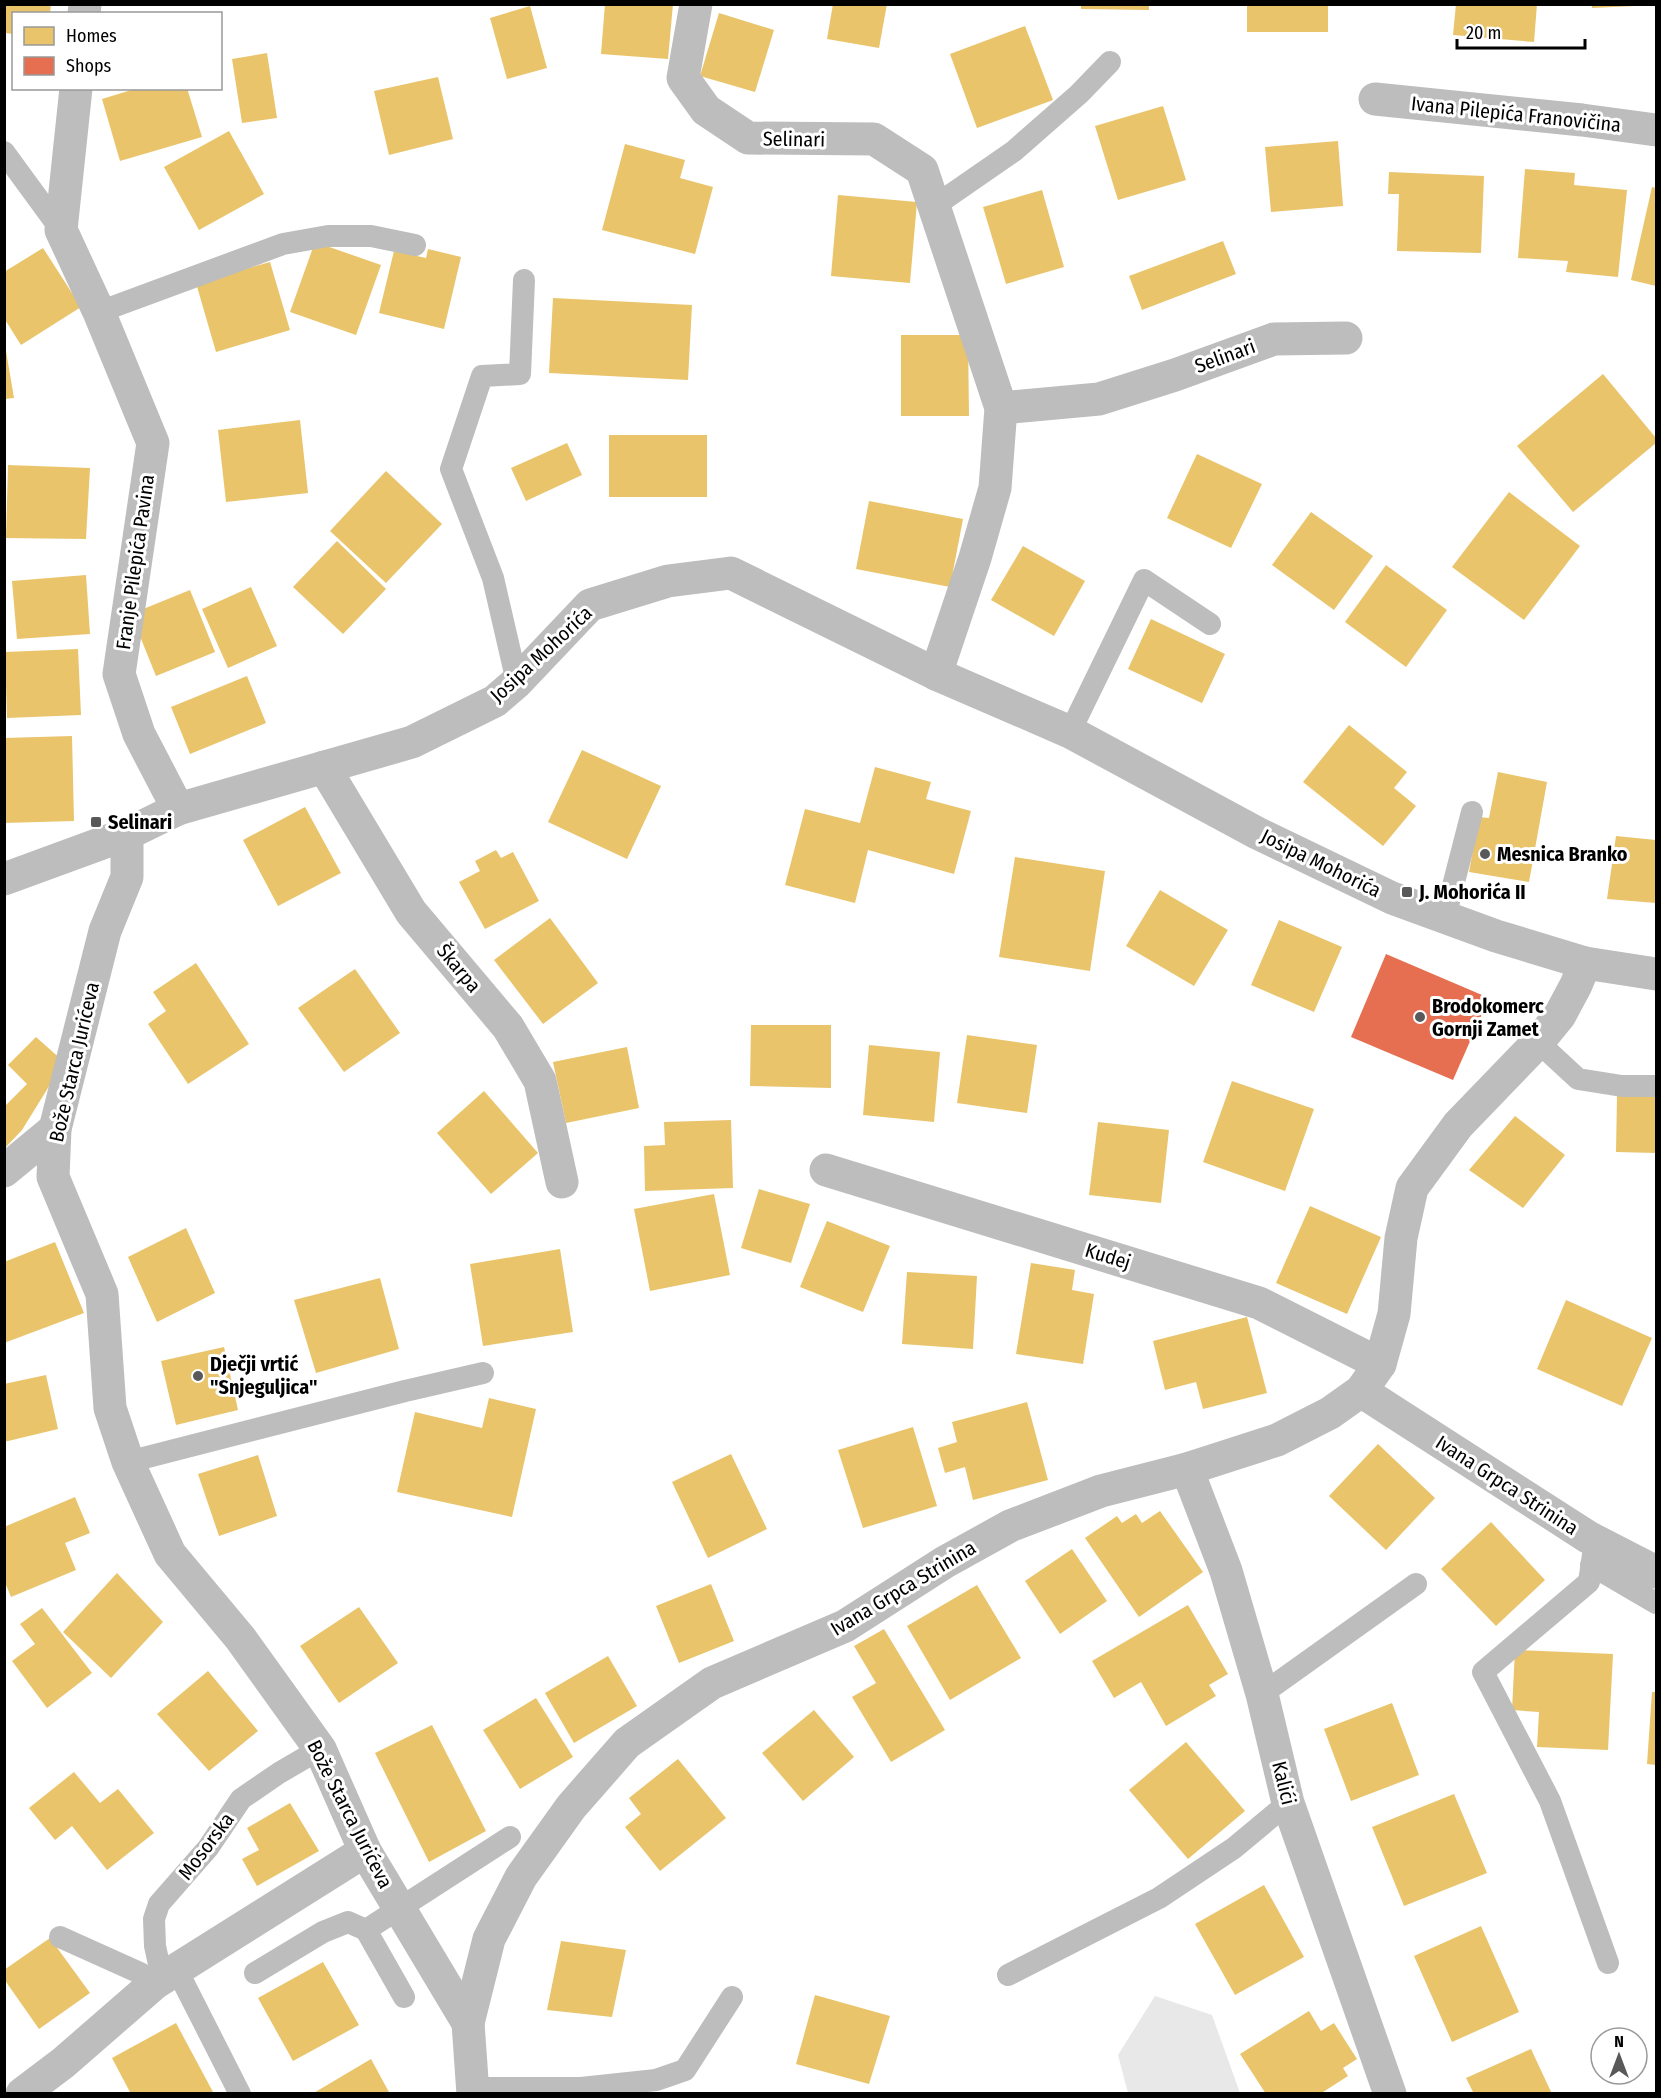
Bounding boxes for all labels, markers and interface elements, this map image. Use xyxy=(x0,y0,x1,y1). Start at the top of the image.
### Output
legend xyxy=(12,12,222,90)
scale bar xyxy=(1457,12,1584,50)
text: 20 m xyxy=(1466,22,1501,44)
text: Homes xyxy=(66,25,117,47)
text: Shops xyxy=(66,55,111,77)
street label: Ivana Pilepića Franovičina xyxy=(1410,91,1622,137)
street label: Selinari xyxy=(763,126,825,152)
street label: Selinari xyxy=(1192,334,1258,378)
street label: Franje Pilepića Pavina xyxy=(111,473,159,651)
street label: Josipa Mohorića xyxy=(485,601,597,707)
place label: Selinari xyxy=(108,810,172,834)
marker: Selinari xyxy=(89,815,103,829)
street label: Josipa Mohorića xyxy=(1257,824,1385,902)
place label: Mesnica Branko xyxy=(1497,842,1628,866)
marker: Mesnica Branko xyxy=(1478,847,1492,861)
place label: J. Mohorića II xyxy=(1418,880,1526,904)
marker: J. Mohorića II xyxy=(1400,885,1414,899)
street label: Škarpa xyxy=(432,939,486,997)
street label: Bože Starca Jurićeva xyxy=(44,980,104,1144)
place label: Brodokomerc Gornji Zamet xyxy=(1432,994,1544,1041)
marker: Brodokomerc Gornji Zamet xyxy=(1413,1010,1427,1024)
street label: Kudej xyxy=(1082,1238,1134,1274)
place label: Dječji vrtić "Snjeguljica" xyxy=(210,1352,317,1399)
marker: Dječji vrtić "Snjeguljica" xyxy=(191,1369,205,1383)
street label: Ivana Grpca Strinina xyxy=(1431,1430,1583,1540)
street label: Ivana Grpca Strinina xyxy=(826,1535,980,1641)
street label: Bože Starca Jurićeva xyxy=(302,1736,398,1892)
street label: Kalići xyxy=(1267,1759,1301,1807)
street label: Mosorska xyxy=(173,1808,239,1884)
north arrow xyxy=(1589,2026,1649,2086)
text: N xyxy=(1614,2032,1624,2051)

